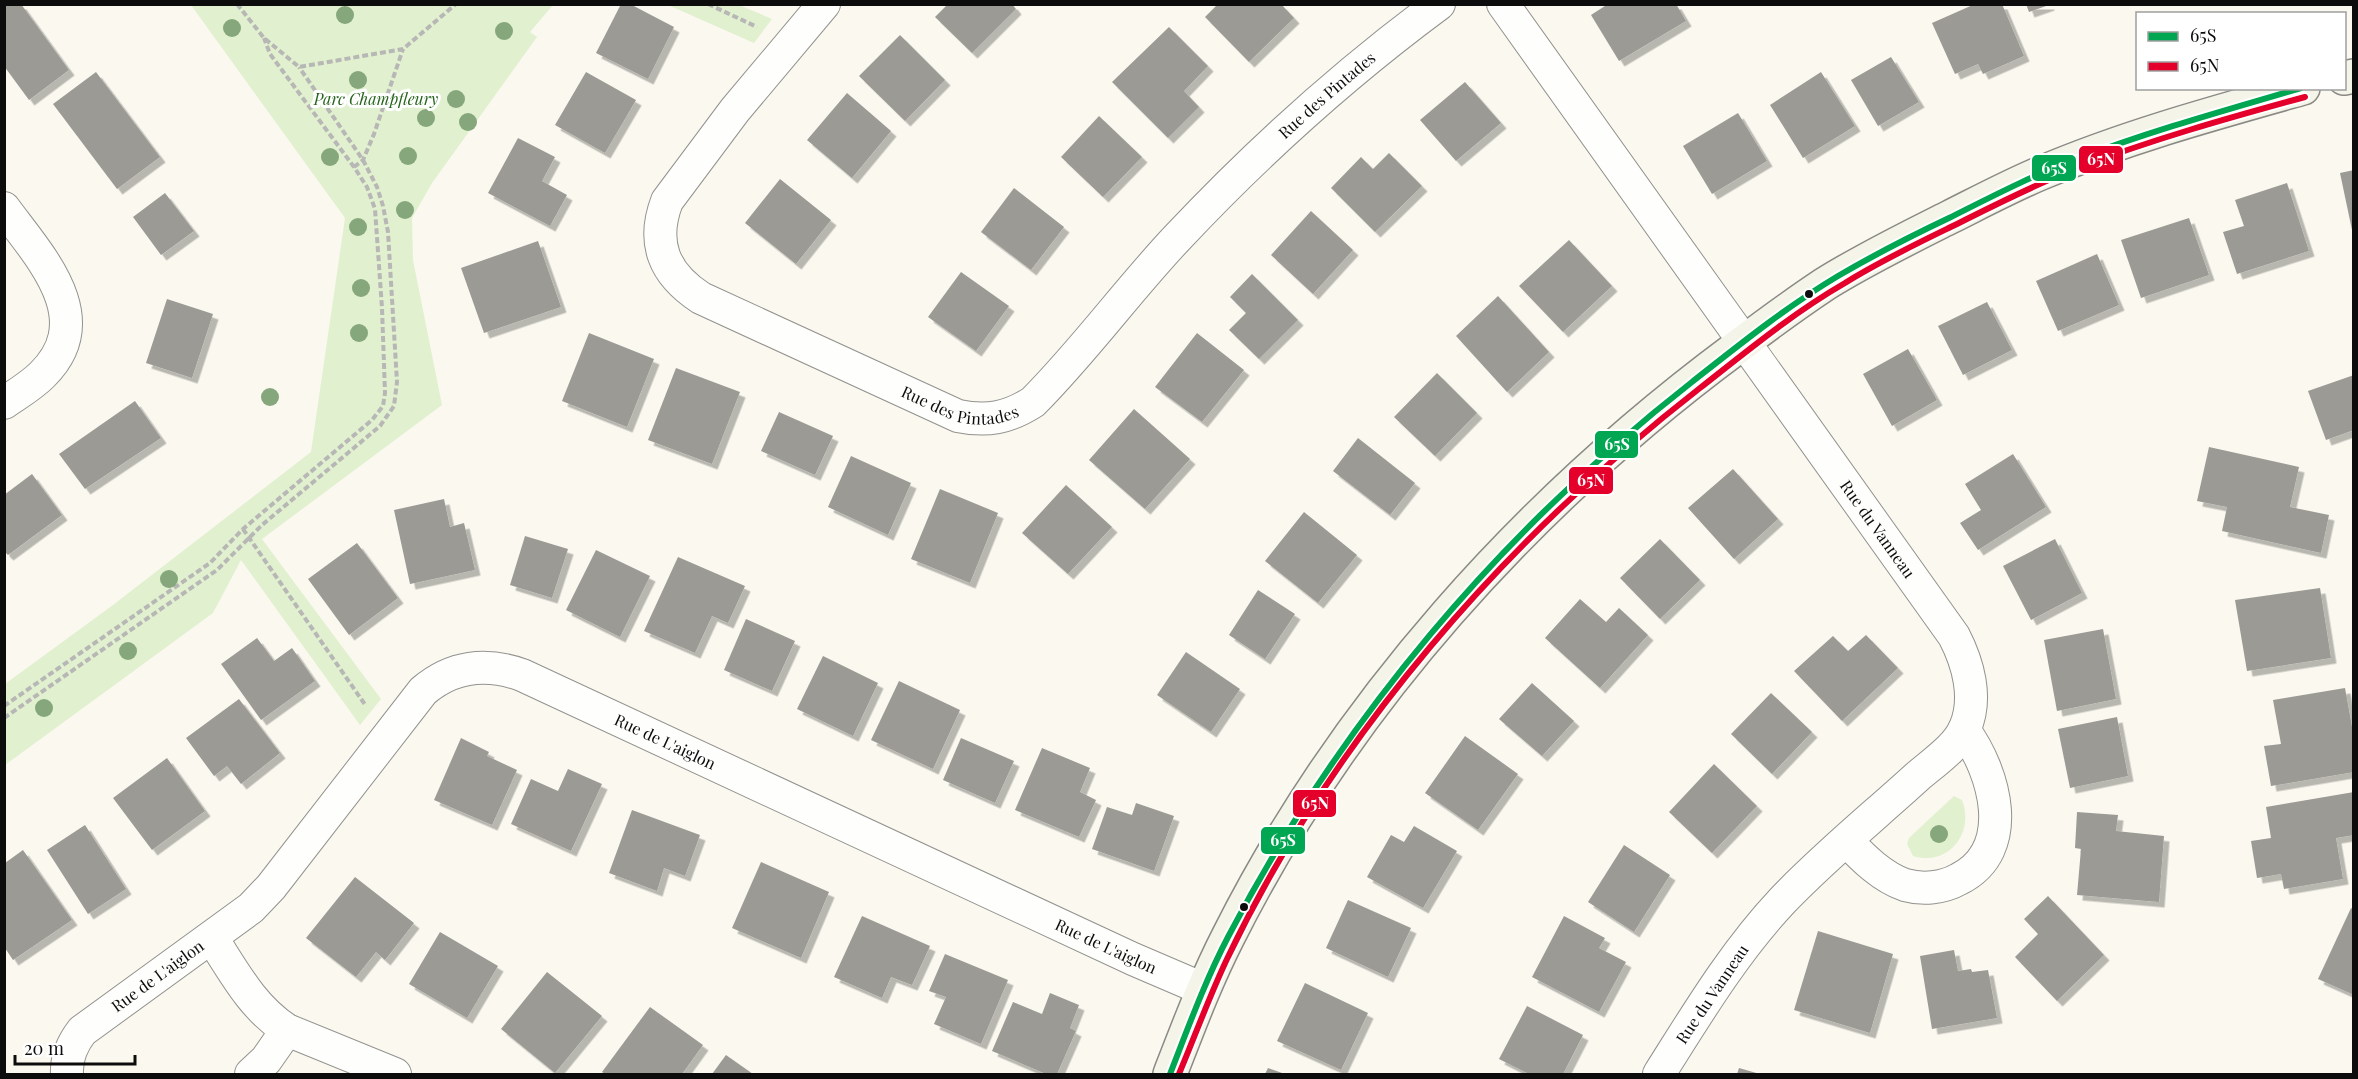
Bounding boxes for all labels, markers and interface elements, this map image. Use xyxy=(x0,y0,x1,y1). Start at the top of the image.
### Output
legend xyxy=(2136,12,2346,90)
text: 65S xyxy=(2190,23,2217,47)
street label: Rue des Pintades xyxy=(1273,47,1379,143)
text: 65N xyxy=(2190,53,2220,77)
park label: Parc Champfleury xyxy=(313,88,438,109)
line badge: 65N xyxy=(2078,145,2124,174)
text: 65N xyxy=(2087,148,2115,169)
line badge: 65S xyxy=(2031,154,2077,182)
text: 65S xyxy=(2041,157,2067,178)
unlabelled marker xyxy=(1803,288,1815,300)
street label: Rue des Pintades xyxy=(898,381,1022,429)
line badge: 65S xyxy=(1594,430,1639,459)
text: 65S xyxy=(1604,433,1630,454)
line badge: 65N xyxy=(1568,466,1614,495)
text: 65N xyxy=(1577,469,1605,490)
street label: Rue du Vanneau xyxy=(1836,476,1920,582)
street label: Rue de L'aiglon xyxy=(611,708,720,774)
line badge: 65N xyxy=(1292,789,1337,818)
text: 65N xyxy=(1301,792,1329,813)
line badge: 65S xyxy=(1260,826,1306,855)
text: 65S xyxy=(1270,829,1296,850)
unlabelled marker xyxy=(1238,901,1250,913)
street label: Rue de L'aiglon xyxy=(1052,913,1160,978)
street label: Rue de L'aiglon xyxy=(107,935,208,1016)
street label: Rue du Vanneau xyxy=(1671,940,1753,1047)
scale bar xyxy=(15,1028,135,1066)
text: 20 m xyxy=(24,1036,64,1060)

